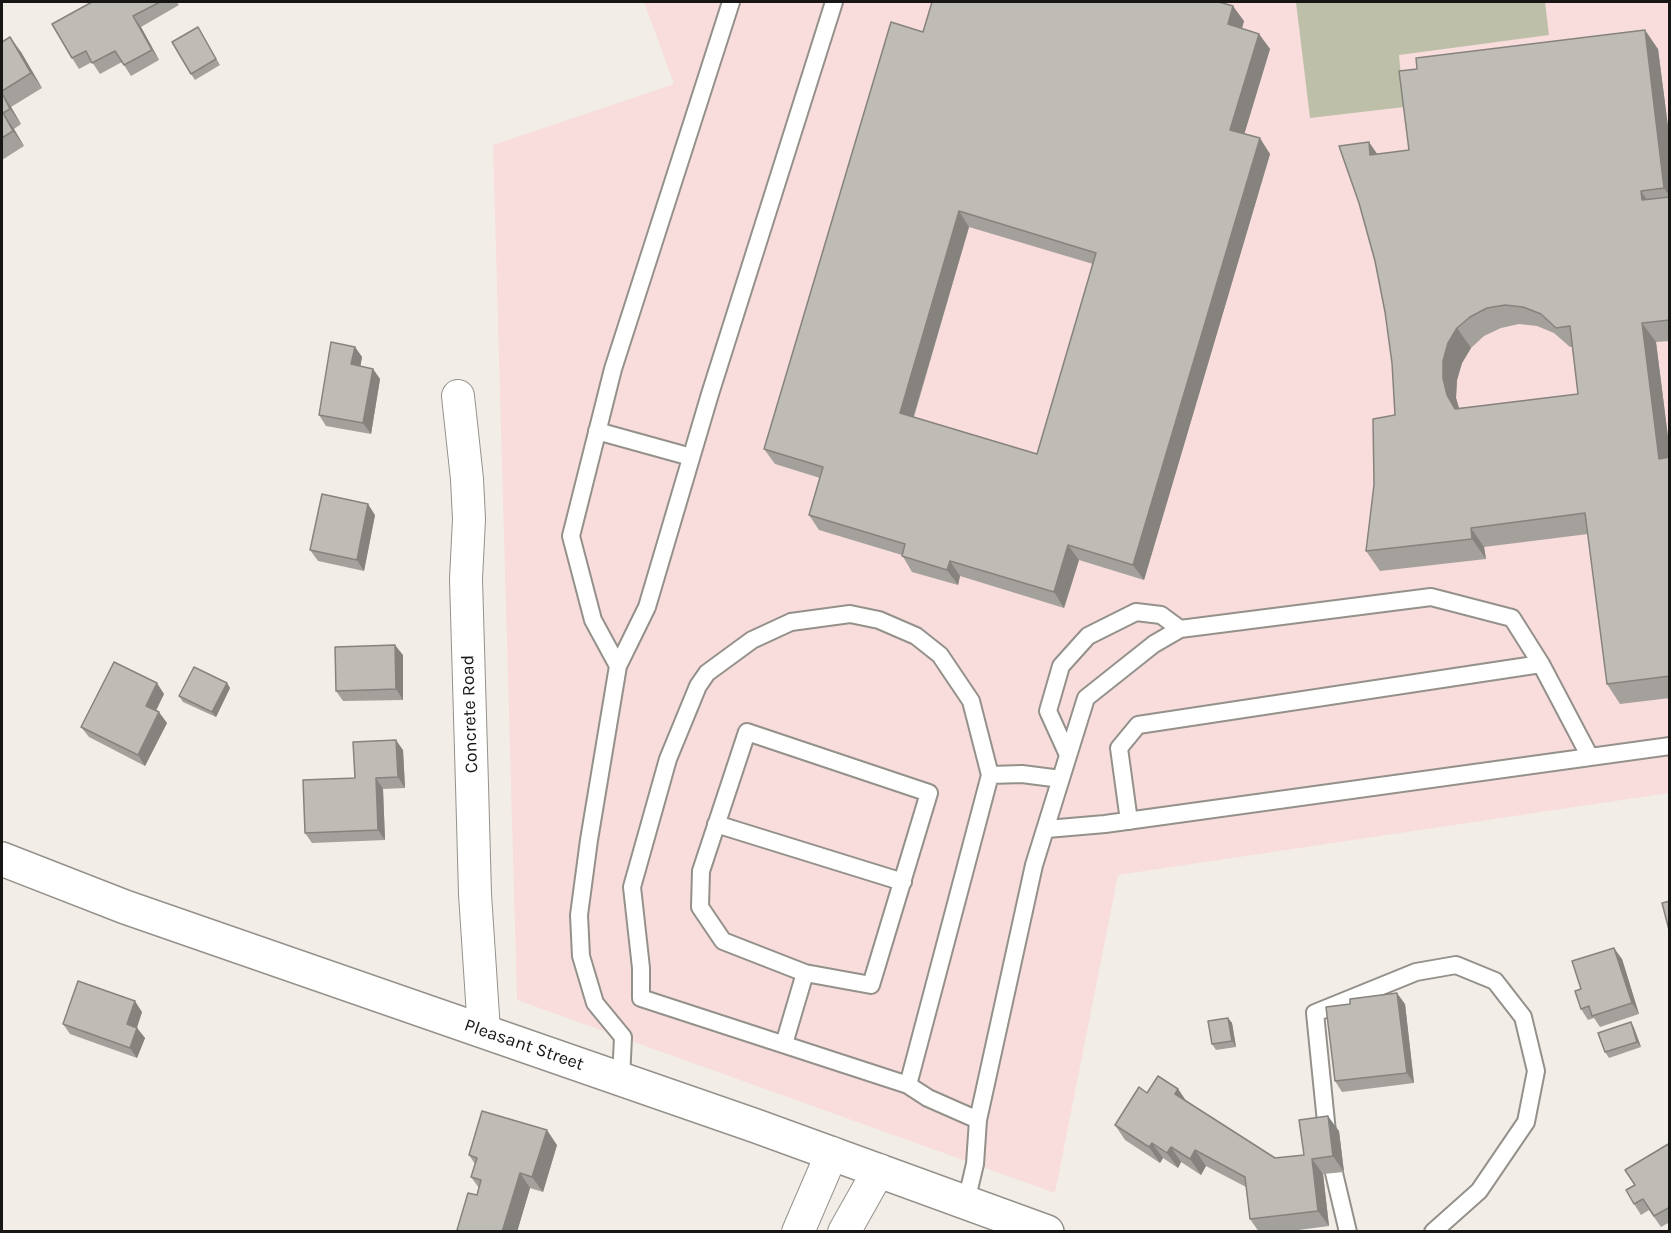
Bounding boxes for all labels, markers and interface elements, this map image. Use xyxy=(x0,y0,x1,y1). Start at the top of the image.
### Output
street label: Concrete Road xyxy=(457,654,483,774)
street label: Pleasant Street xyxy=(461,1014,587,1076)

